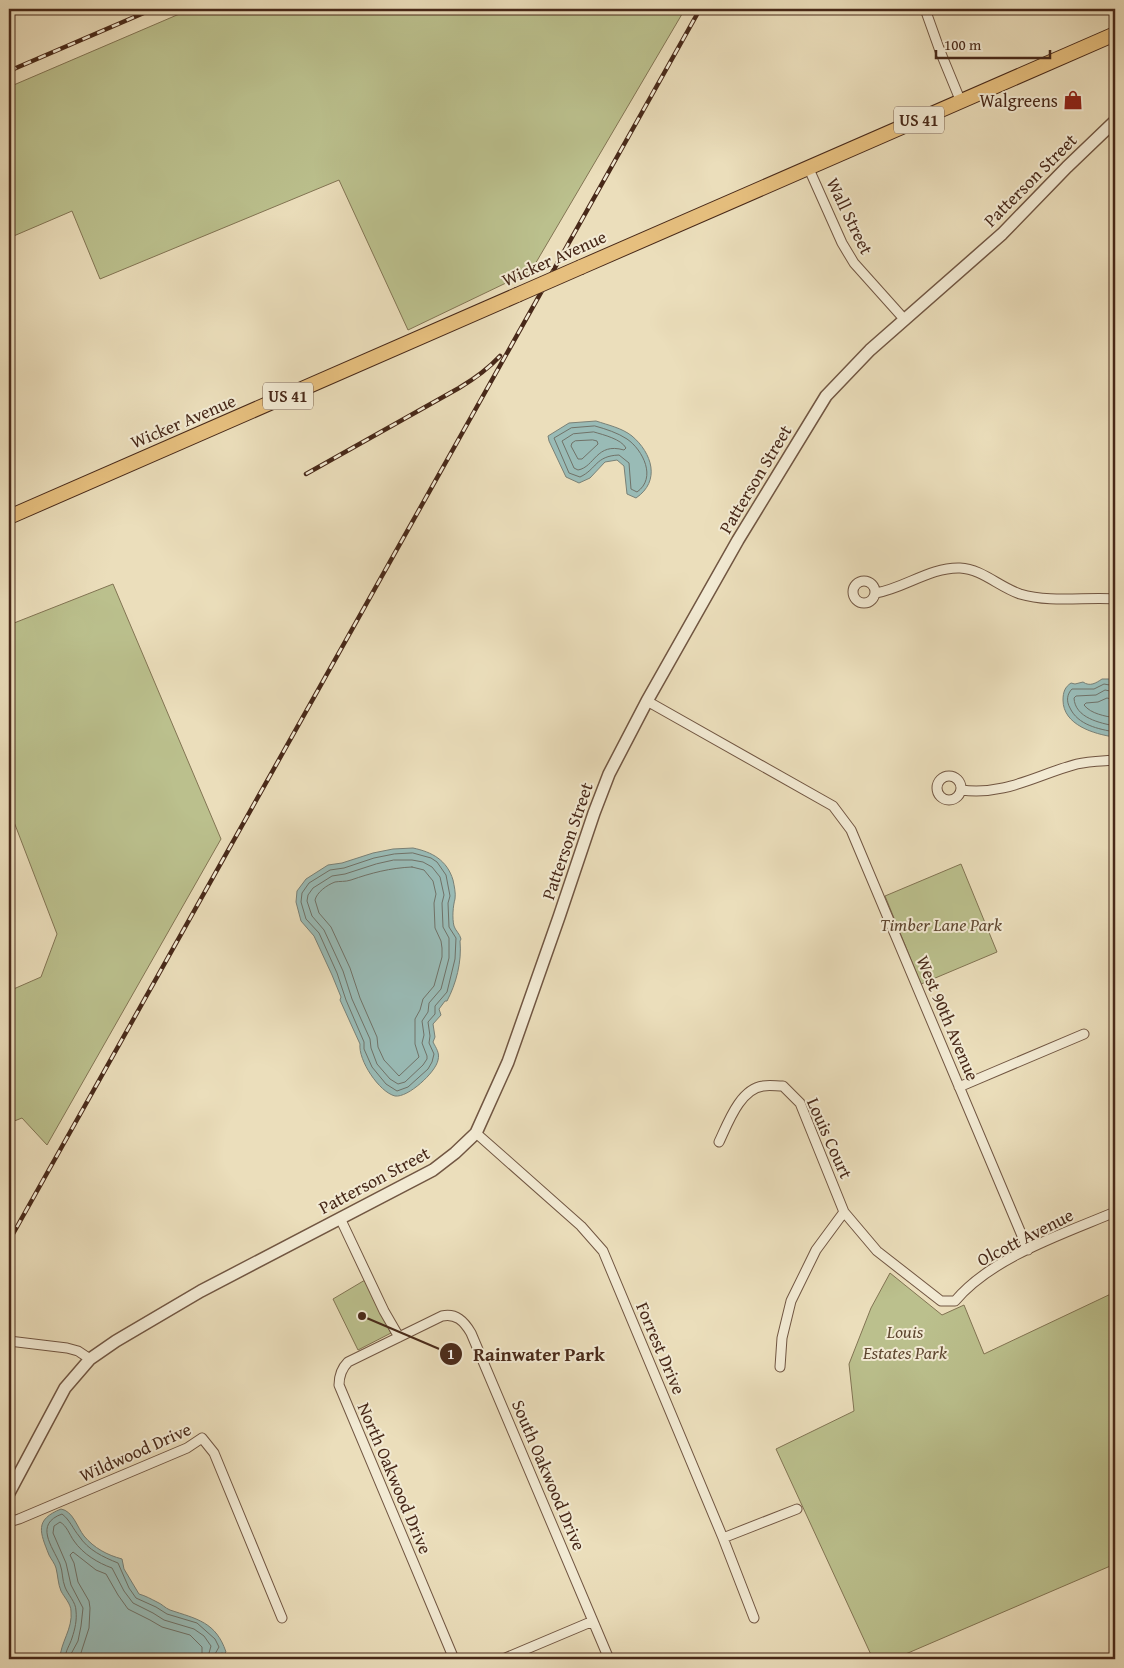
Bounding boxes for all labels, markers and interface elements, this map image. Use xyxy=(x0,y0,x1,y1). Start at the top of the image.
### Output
scale bar xyxy=(936,28,1050,60)
text: 100 m xyxy=(944,34,982,55)
place label: Walgreens xyxy=(980,87,1058,114)
shop icon: Walgreens xyxy=(1062,89,1084,111)
road number: US 41 xyxy=(894,106,944,134)
street label: Patterson Street xyxy=(977,127,1083,233)
street label: Wall Street xyxy=(820,173,881,260)
street label: Wicker Avenue xyxy=(497,223,611,293)
road number: US 41 xyxy=(263,382,313,410)
street label: Wicker Avenue xyxy=(126,387,240,455)
street label: Patterson Street xyxy=(712,419,798,539)
street label: Patterson Street xyxy=(534,778,600,903)
park label: Timber Lane Park xyxy=(880,911,1003,938)
street label: West 90th Avenue xyxy=(909,951,987,1085)
street label: Louis Court xyxy=(800,1093,860,1184)
street label: Patterson Street xyxy=(313,1139,435,1221)
street label: Olcott Avenue xyxy=(972,1201,1078,1273)
street label: Forrest Drive xyxy=(629,1298,693,1398)
park label: Louis Estates Park xyxy=(862,1318,948,1366)
callout: Rainwater Park xyxy=(438,1337,615,1371)
text: Rainwater Park xyxy=(473,1340,605,1368)
text: 1 xyxy=(447,1343,455,1364)
street label: South Oakwood Drive xyxy=(505,1395,593,1555)
street label: North Oakwood Drive xyxy=(351,1398,439,1558)
street label: Wildwood Drive xyxy=(75,1415,195,1489)

